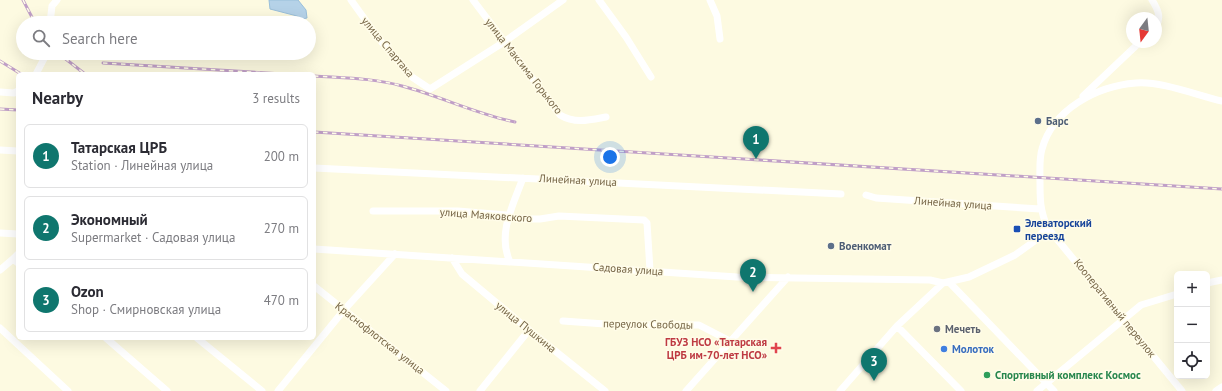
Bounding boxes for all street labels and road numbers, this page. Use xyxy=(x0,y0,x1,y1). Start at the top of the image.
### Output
street label: улица Спартака xyxy=(359,14,417,80)
street label: улица Максима Горького xyxy=(482,15,566,117)
street label: Линейная улица xyxy=(538,171,617,189)
street label: Линейная улица xyxy=(913,193,992,213)
street label: улица Маяковского xyxy=(439,205,533,225)
street label: Кооперативный переулок xyxy=(1071,256,1160,361)
street label: Садовая улица xyxy=(592,260,664,278)
street label: улица Пушкина xyxy=(493,298,559,356)
street label: Краснофлотская улица xyxy=(332,299,428,377)
street label: переулок Свободы xyxy=(603,316,693,332)

